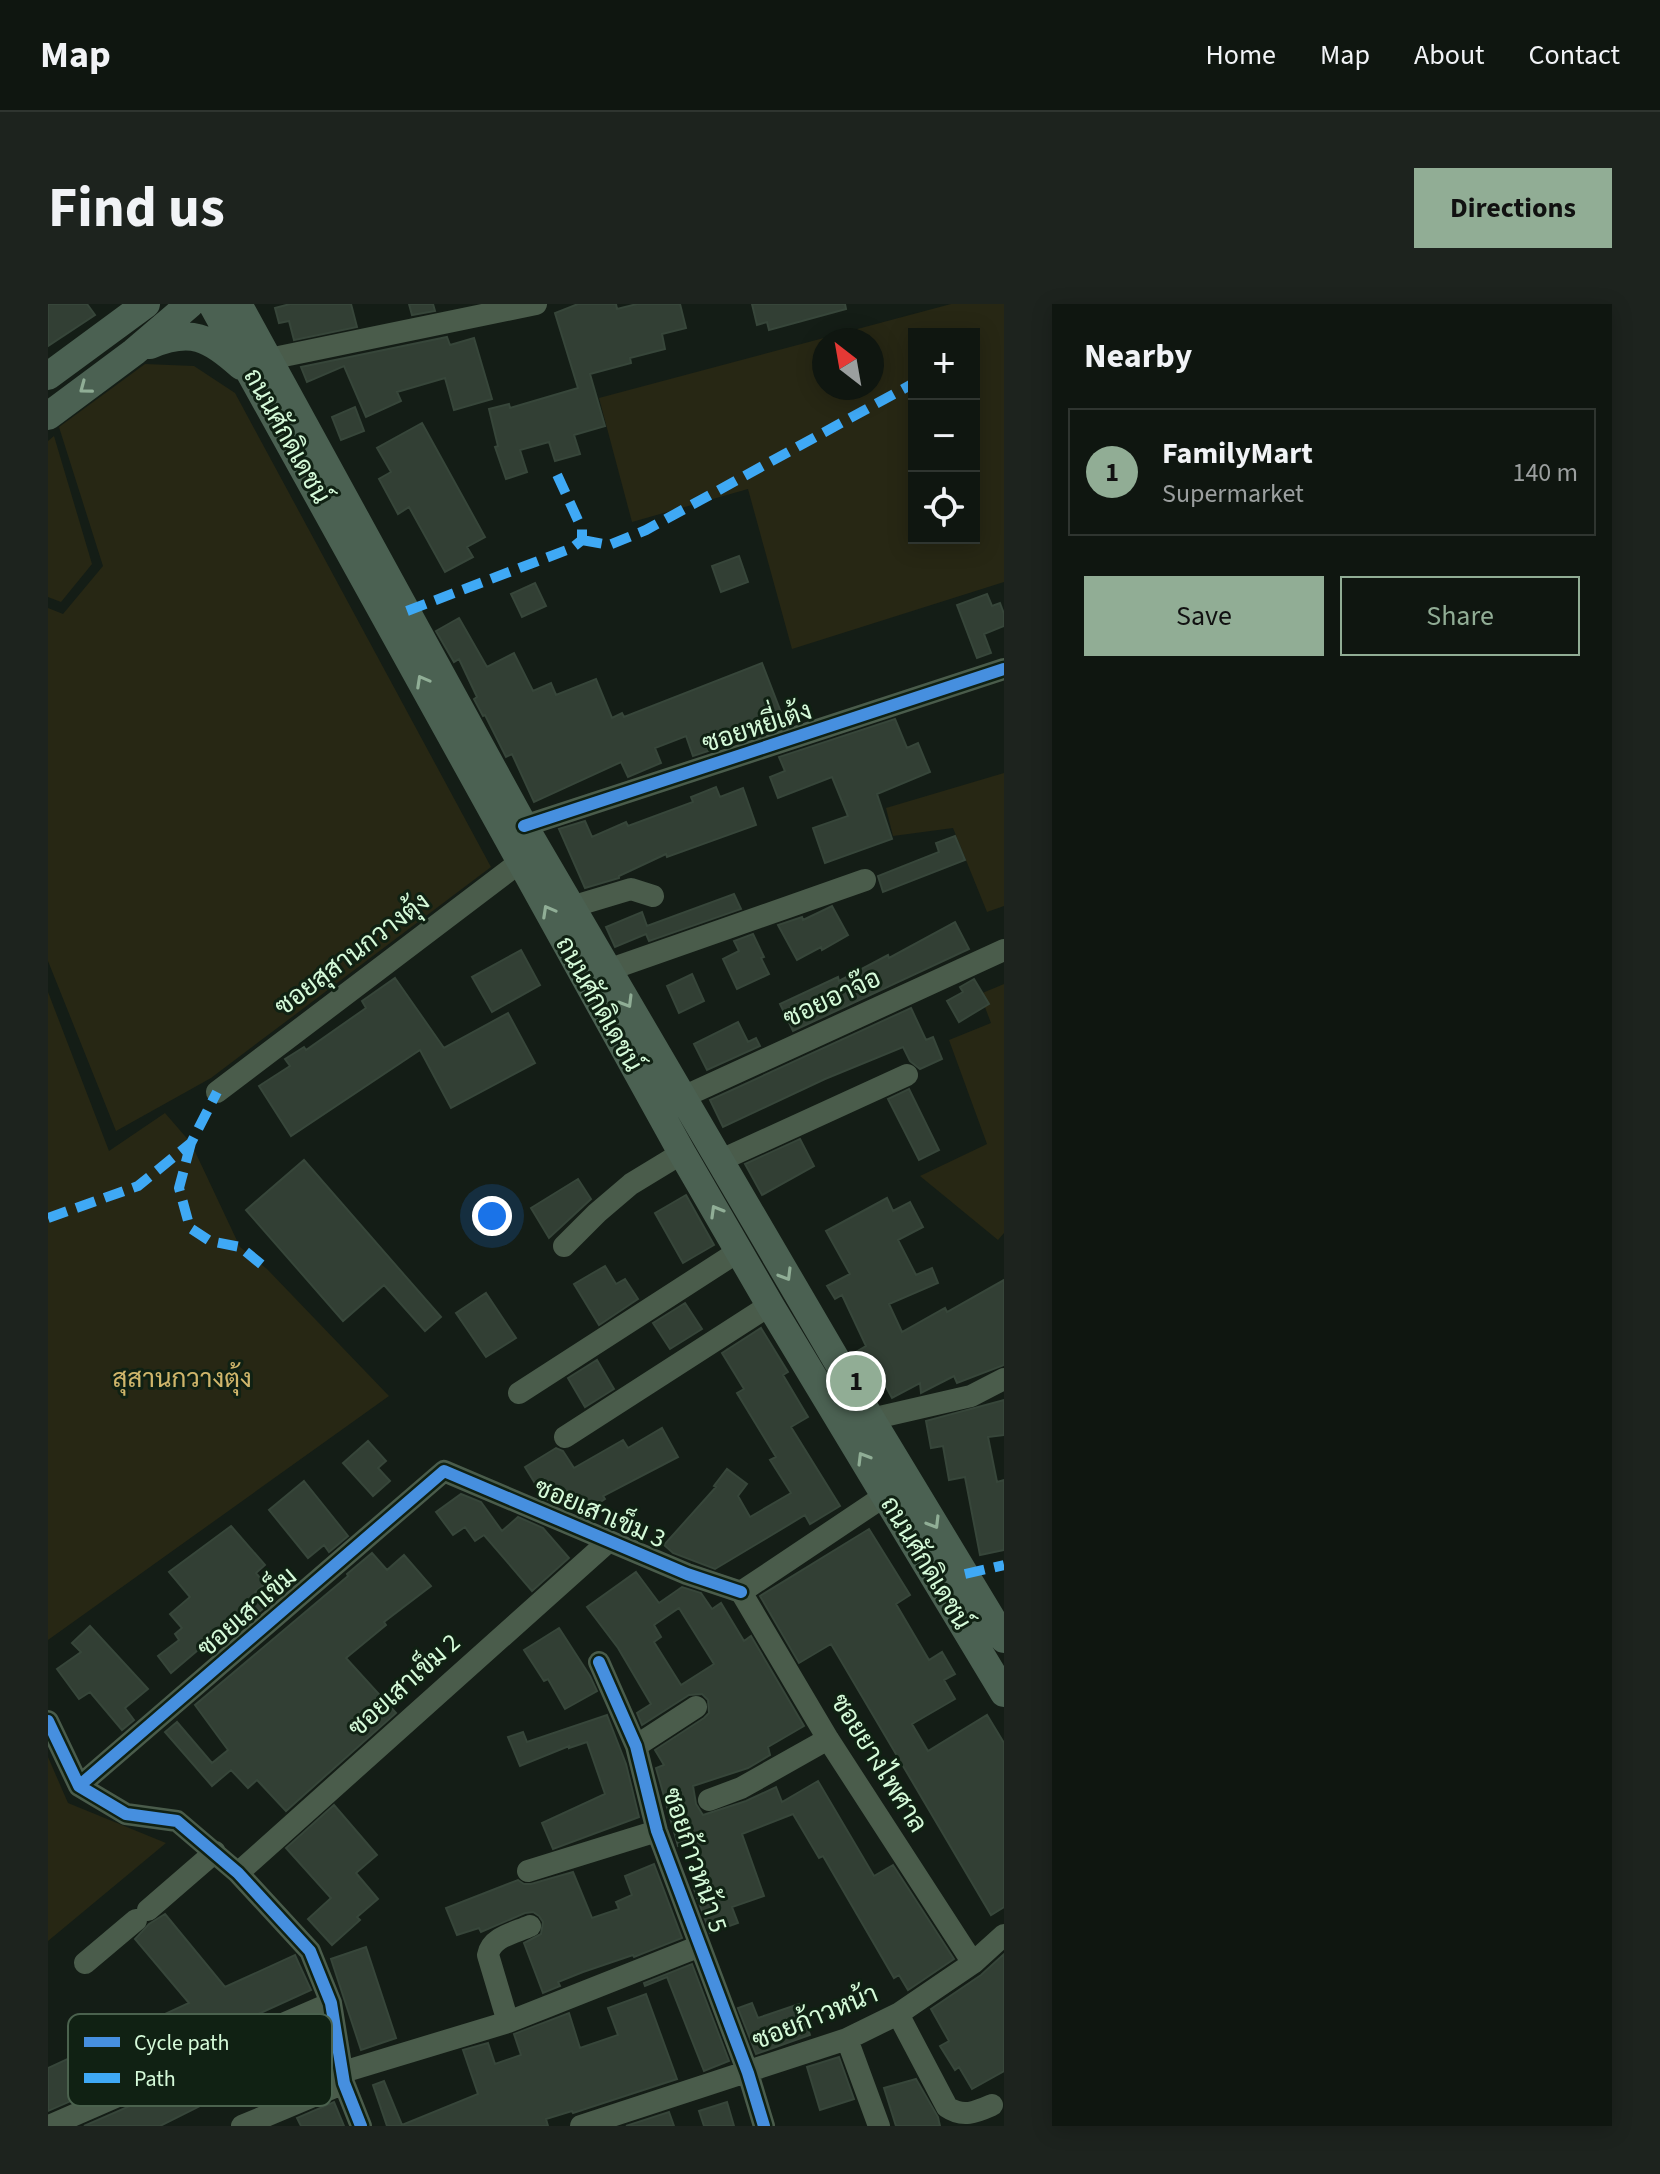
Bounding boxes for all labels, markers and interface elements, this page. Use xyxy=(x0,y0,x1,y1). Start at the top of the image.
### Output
text: Map xyxy=(40,28,111,82)
text: Home xyxy=(1205,35,1276,75)
text: Map xyxy=(1320,35,1370,75)
text: About xyxy=(1414,35,1485,75)
text: Contact xyxy=(1529,35,1620,75)
button: Directions xyxy=(1414,168,1612,248)
text: Find us xyxy=(48,169,225,248)
north arrow xyxy=(812,328,884,400)
map controls xyxy=(908,328,980,544)
button: + xyxy=(908,328,980,400)
text: Nearby xyxy=(1084,332,1192,381)
street label: ถนนศักดิเดชน์ xyxy=(234,361,340,511)
one-way arrow xyxy=(80,378,94,393)
button: − xyxy=(908,400,980,472)
text: FamilyMart xyxy=(1162,432,1313,475)
text: 1 xyxy=(1105,454,1119,491)
text: 140 m xyxy=(1512,454,1578,491)
button: locate xyxy=(908,472,980,544)
text: Supermarket xyxy=(1162,475,1304,512)
button: Save xyxy=(1084,576,1324,656)
button: Share xyxy=(1340,576,1580,656)
one-way arrow xyxy=(416,675,431,689)
street label: ซอยหยี่เต้ง xyxy=(696,688,817,762)
street label: ซอยสุสานกวางตุ้ง xyxy=(267,883,437,1025)
one-way arrow xyxy=(542,905,557,919)
street label: ถนนศักดิเดชน์ xyxy=(546,929,652,1079)
street label: ซอยอาจ๊อ xyxy=(777,959,887,1037)
one-way arrow xyxy=(617,993,633,1008)
your location xyxy=(472,1196,512,1236)
one-way arrow xyxy=(710,1205,726,1220)
one-way arrow xyxy=(776,1266,792,1281)
pin: 1 xyxy=(830,1351,882,1411)
park label: สุสานกวางตุ้ง xyxy=(112,1360,252,1397)
one-way arrow xyxy=(858,1452,873,1467)
street label: ซอยเสาเข็ม 3 xyxy=(529,1469,671,1557)
street label: ถนนศักดิเดชน์ xyxy=(872,1489,980,1637)
one-way arrow xyxy=(924,1514,939,1529)
street label: ซอยเสาเข็ม xyxy=(189,1558,305,1666)
street label: ซอยเสาเข็ม 2 xyxy=(340,1625,468,1745)
street label: ซอยยางไพศาล xyxy=(822,1686,936,1840)
street label: ซอยก้าวหน้า 5 xyxy=(653,1783,737,1937)
street label: ซอยก้าวหน้า xyxy=(747,1975,883,2059)
legend xyxy=(68,2014,332,2106)
text: Cycle path xyxy=(134,2027,230,2059)
text: Path xyxy=(134,2063,176,2095)

